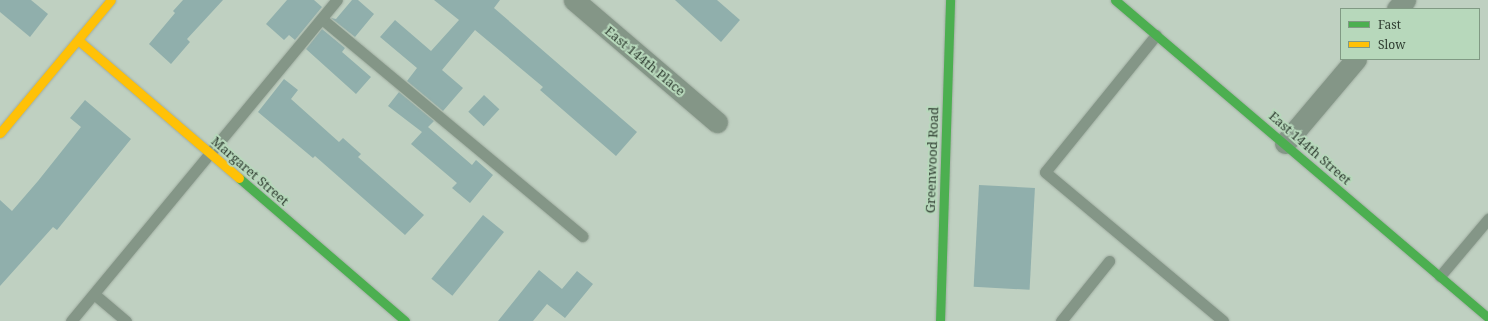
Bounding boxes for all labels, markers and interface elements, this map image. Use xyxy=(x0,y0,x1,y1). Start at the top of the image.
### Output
legend xyxy=(1340,8,1480,60)
text: Fast xyxy=(1378,16,1401,33)
street label: East 144th Place xyxy=(602,23,688,99)
text: Slow xyxy=(1378,36,1406,53)
street label: Greenwood Road xyxy=(922,106,942,214)
street label: East 144th Street xyxy=(1266,108,1354,188)
street label: Margaret Street xyxy=(208,133,292,209)

